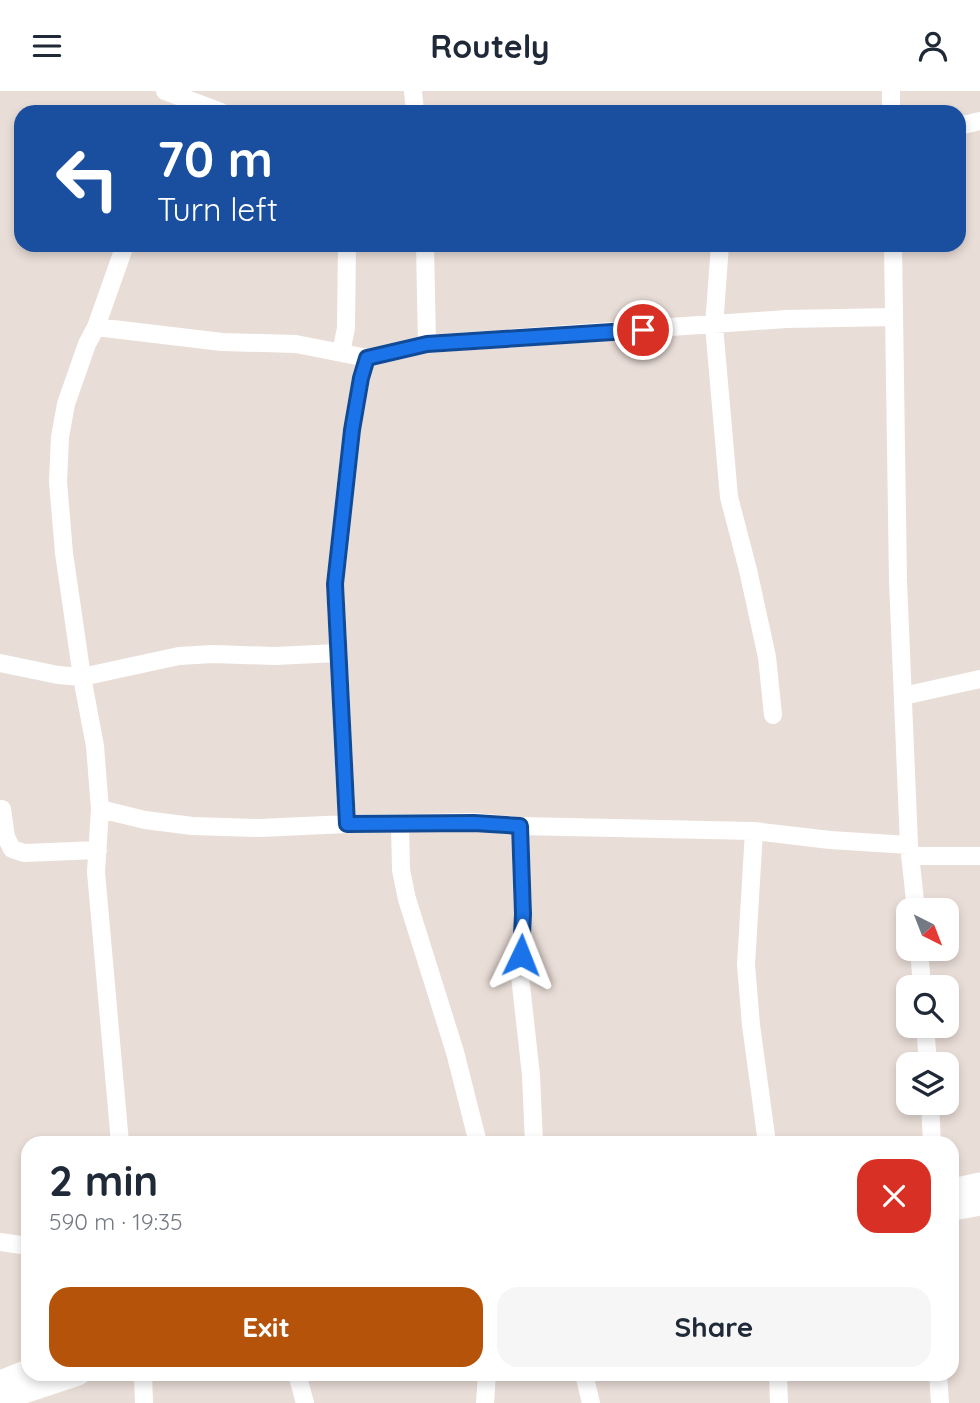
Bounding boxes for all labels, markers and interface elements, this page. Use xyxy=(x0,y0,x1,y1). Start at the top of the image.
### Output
text: Routely xyxy=(430,26,550,66)
icon: menu xyxy=(28,27,66,65)
icon: person xyxy=(914,27,952,65)
text: 70 m xyxy=(157,128,273,189)
icon: left xyxy=(42,133,133,224)
text: Turn left xyxy=(157,189,278,229)
pin xyxy=(613,300,673,360)
icon: arrive xyxy=(624,311,662,349)
north arrow xyxy=(896,898,959,961)
map controls xyxy=(896,898,959,1115)
position arrow xyxy=(484,918,558,992)
button: search xyxy=(896,975,959,1038)
button: layers xyxy=(896,1052,959,1115)
text: 2 min xyxy=(49,1154,158,1207)
button: close xyxy=(857,1159,931,1233)
text: 590 m · 19:35 xyxy=(49,1207,183,1236)
button: Exit xyxy=(49,1287,483,1367)
button: Share xyxy=(497,1287,931,1367)

